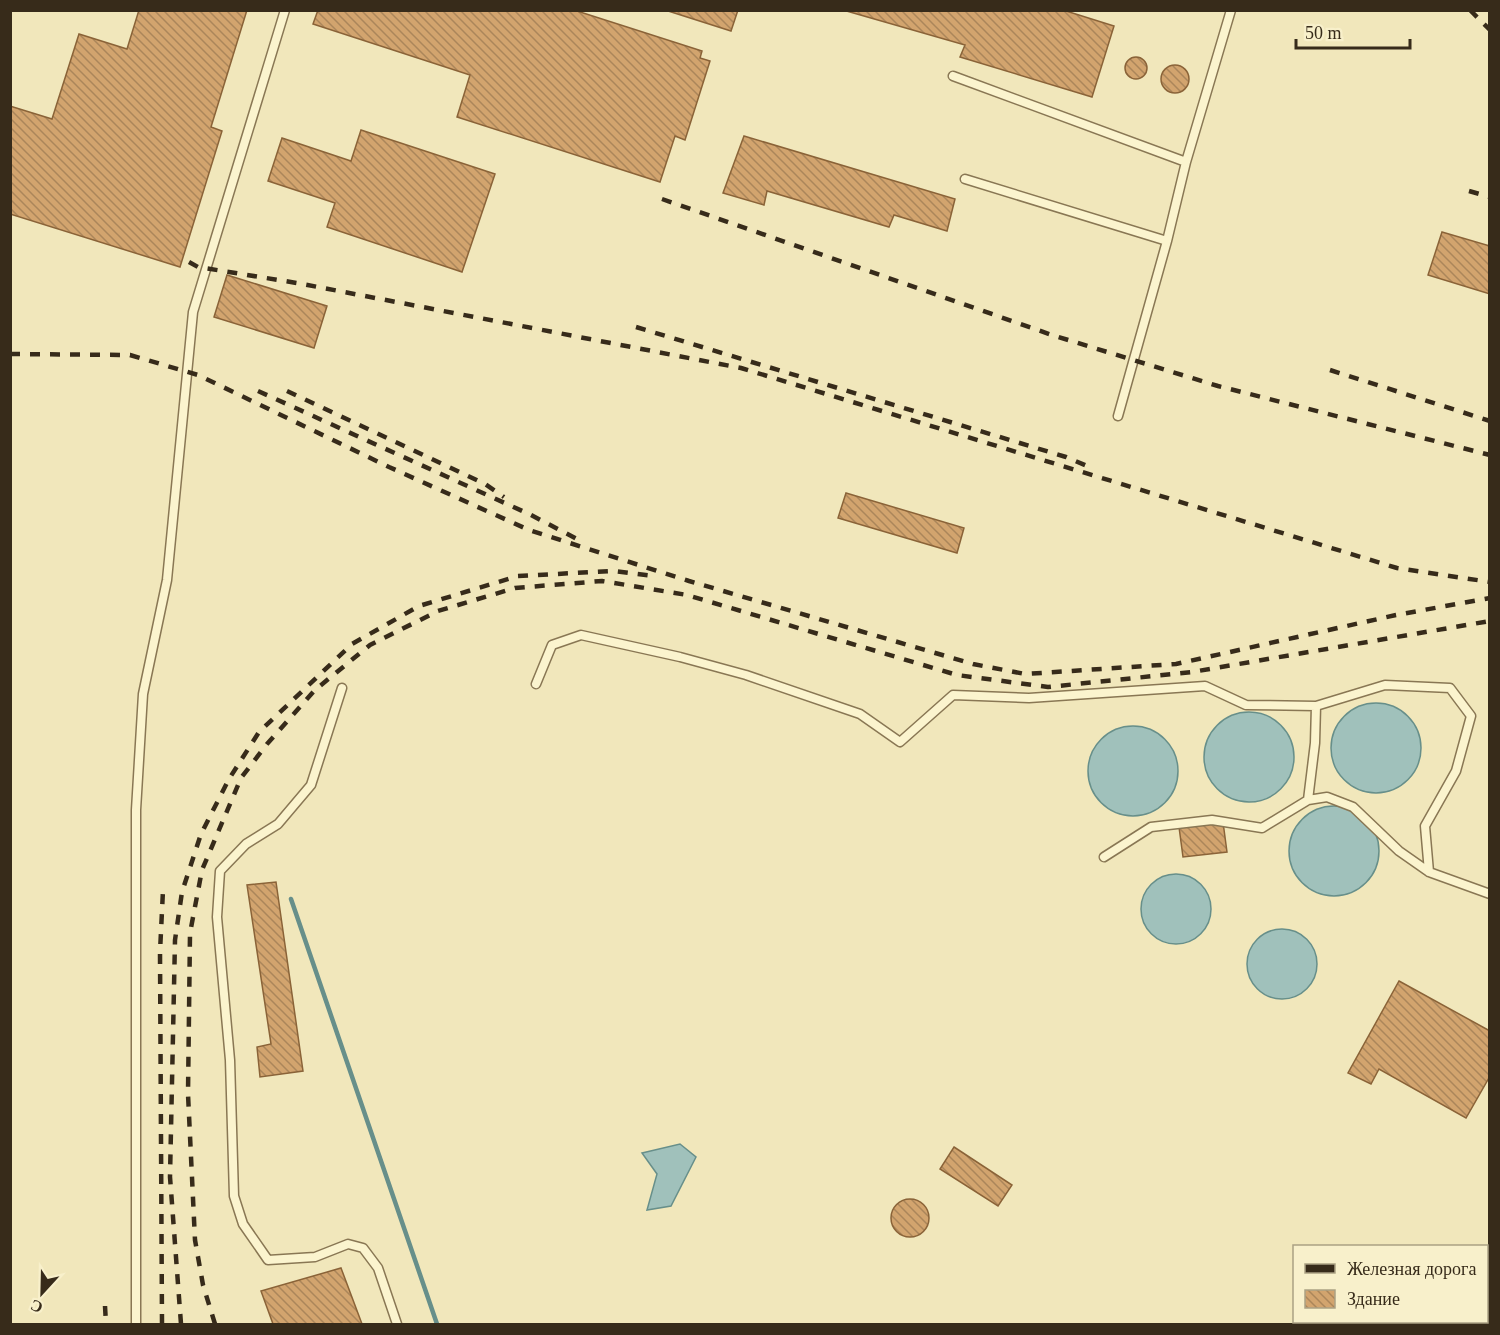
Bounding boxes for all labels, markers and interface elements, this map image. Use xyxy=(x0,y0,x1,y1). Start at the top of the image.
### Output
scale bar xyxy=(1296,12,1410,50)
text: 50 m xyxy=(1305,23,1342,43)
legend xyxy=(1293,1245,1488,1323)
text: Железная дорога xyxy=(1347,1259,1476,1279)
north arrow xyxy=(12,1263,72,1323)
text: Здание xyxy=(1347,1289,1400,1309)
text: С xyxy=(28,1296,45,1316)

